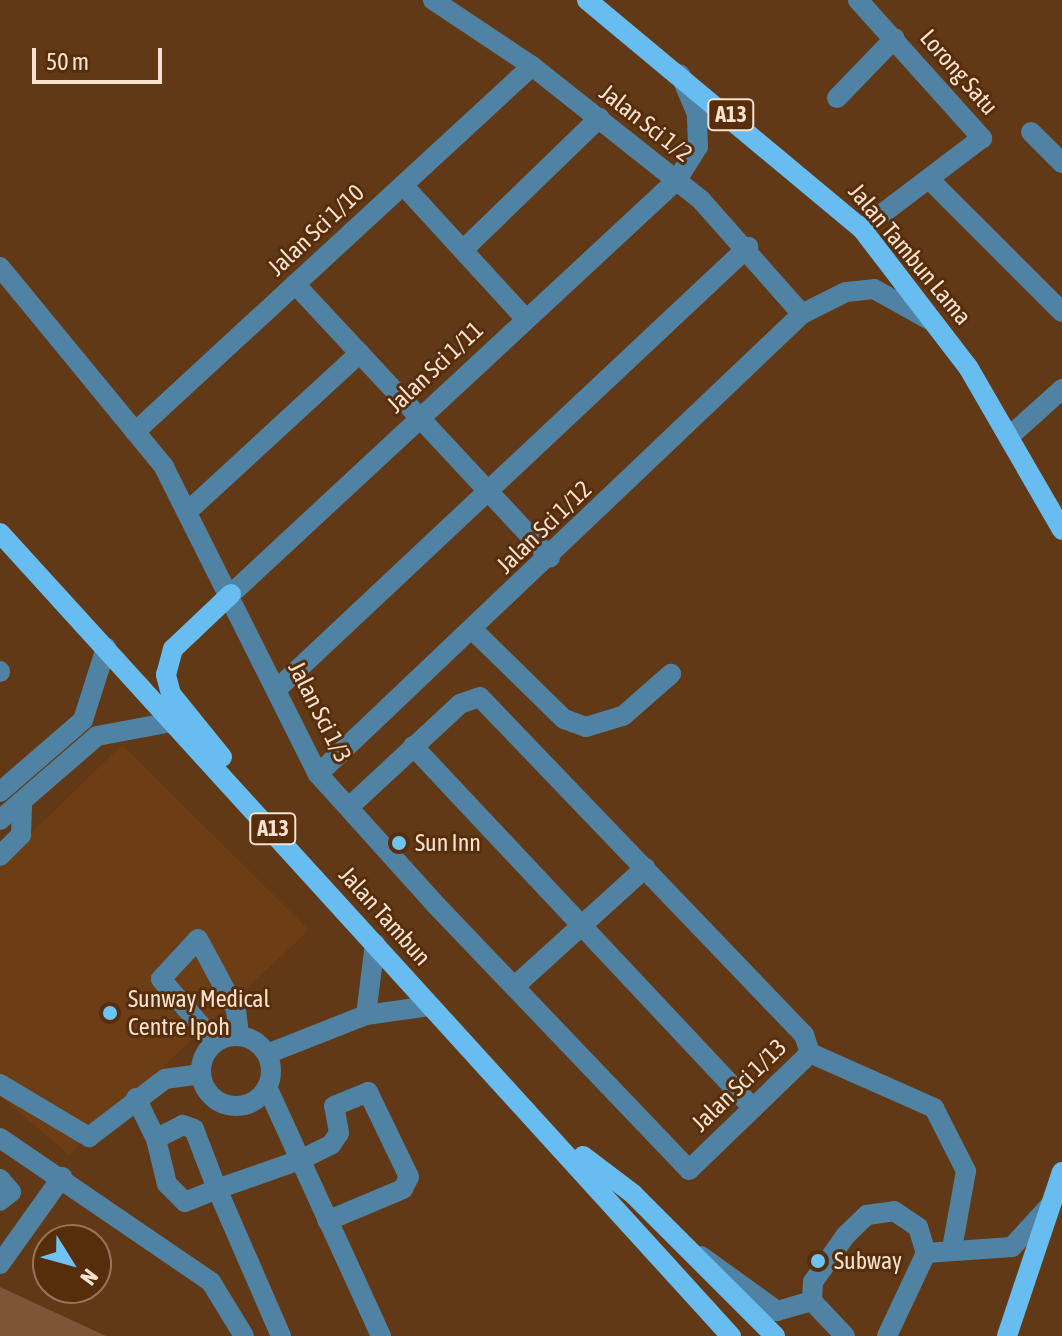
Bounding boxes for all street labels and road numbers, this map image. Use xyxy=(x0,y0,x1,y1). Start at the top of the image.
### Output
street label: Lorong Satu xyxy=(914,23,1004,121)
street label: Jalan Sci 1/2 xyxy=(594,78,698,168)
road number: A13 xyxy=(707,97,755,133)
street label: Jalan Sci 1/10 xyxy=(262,178,370,282)
street label: Jalan Tambun Lama xyxy=(843,178,977,330)
street label: Jalan Sci 1/11 xyxy=(381,315,489,419)
street label: Jalan Sci 1/12 xyxy=(490,475,598,579)
street label: Jalan Sci 1/3 xyxy=(282,657,358,767)
road number: A13 xyxy=(249,811,297,847)
street label: Jalan Tambun xyxy=(333,861,437,971)
street label: Jalan Sci 1/13 xyxy=(685,1033,793,1137)

